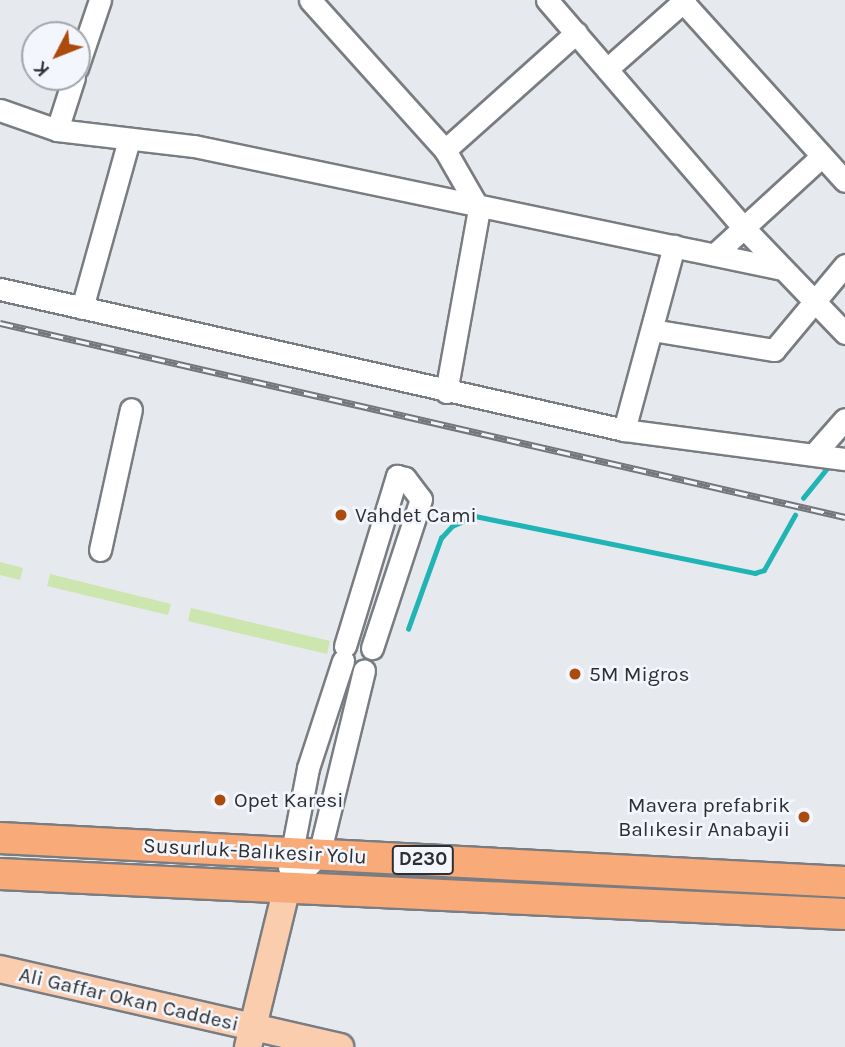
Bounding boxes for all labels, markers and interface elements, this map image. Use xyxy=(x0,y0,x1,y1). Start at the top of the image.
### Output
north arrow xyxy=(21,21,91,91)
text: K xyxy=(30,57,54,81)
place label: Vahdet Cami xyxy=(355,502,477,528)
marker: Vahdet Cami xyxy=(333,507,349,523)
place label: 5M Migros xyxy=(589,661,690,687)
marker: 5M Migros xyxy=(567,666,583,682)
place label: Opet Karesi xyxy=(234,787,343,813)
marker: Opet Karesi xyxy=(212,792,228,808)
place label: Mavera prefabrik Balıkesir Anabayii xyxy=(618,792,790,842)
marker: Mavera prefabrik Balıkesir Anabayii xyxy=(796,809,812,825)
street label: Susurluk-Balıkesir Yolu xyxy=(143,833,367,869)
road number: D230 xyxy=(392,845,454,876)
street label: Ali Gaffar Okan Caddesi xyxy=(17,961,241,1037)

